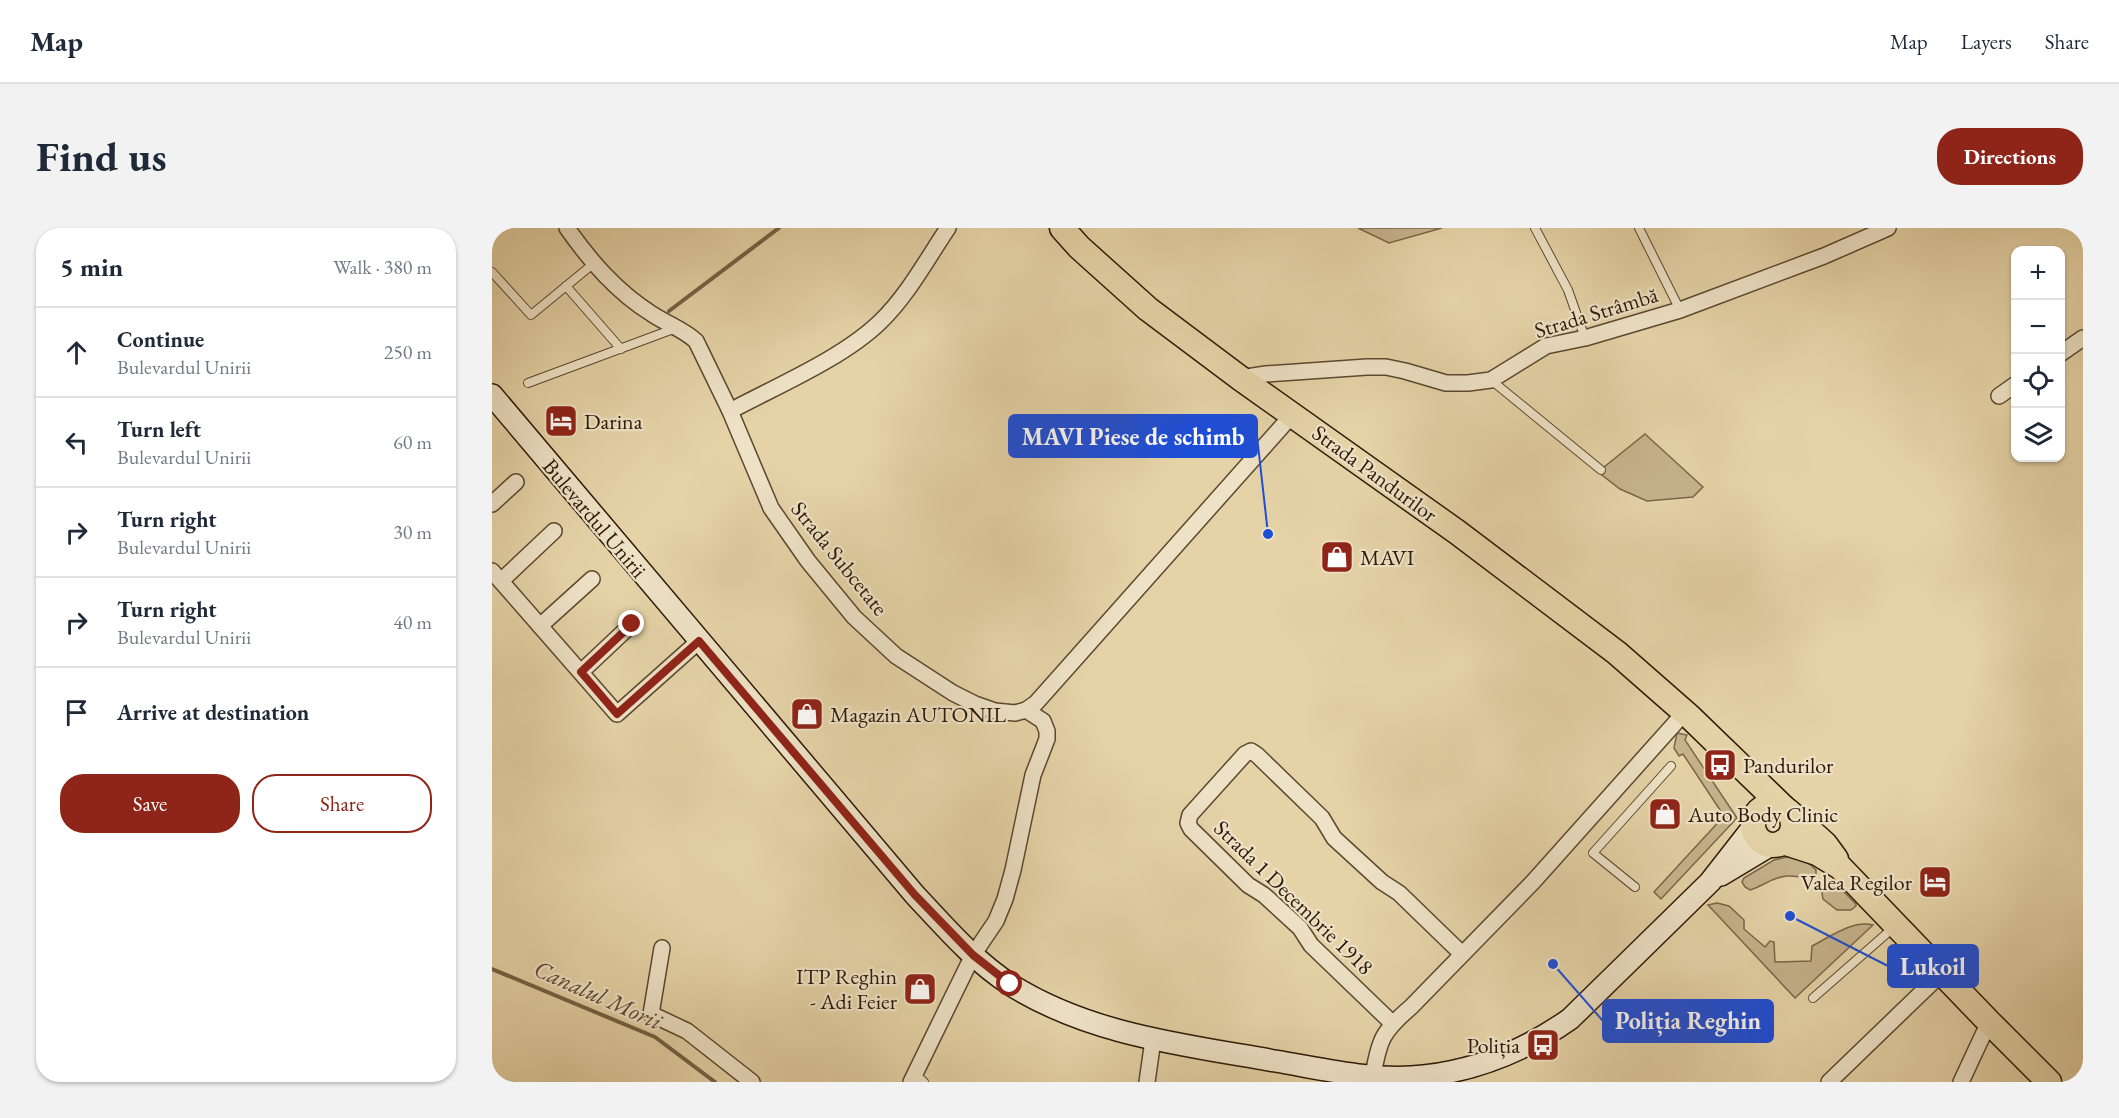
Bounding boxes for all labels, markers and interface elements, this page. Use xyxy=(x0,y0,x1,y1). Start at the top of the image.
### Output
text: Map xyxy=(30,23,83,59)
text: Map xyxy=(1890,28,1928,55)
text: Layers xyxy=(1961,28,2012,55)
text: Share xyxy=(2045,28,2089,55)
button: Directions xyxy=(1937,128,2083,185)
text: Find us xyxy=(36,129,167,184)
map controls xyxy=(2011,246,2065,462)
button: + xyxy=(2011,246,2065,300)
text: 5 min xyxy=(60,250,123,284)
text: Walk · 380 m xyxy=(333,254,432,280)
street label: Strada Strâmbă xyxy=(1531,280,1662,345)
button: − xyxy=(2011,300,2065,354)
text: Continue xyxy=(117,325,204,354)
icon: ahead xyxy=(60,336,93,369)
text: 250 m xyxy=(384,339,432,365)
text: Bulevardul Unirii xyxy=(117,354,251,380)
button: locate xyxy=(2011,354,2065,408)
hotel icon: Darina xyxy=(543,403,579,439)
place label: Darina xyxy=(584,407,643,436)
button: layers xyxy=(2011,408,2065,462)
text: Turn left xyxy=(117,415,201,444)
callout: MAVI Piese de schimb xyxy=(1009,415,1257,457)
street label: Strada Pandurilor xyxy=(1306,418,1444,529)
text: MAVI Piese de schimb xyxy=(1021,421,1245,452)
icon: left xyxy=(60,426,93,459)
text: 60 m xyxy=(393,429,432,455)
text: Bulevardul Unirii xyxy=(117,444,251,470)
street label: Bulevardul Unirii xyxy=(536,452,653,584)
street label: Strada Subcetate xyxy=(785,495,895,622)
text: Turn right xyxy=(117,505,216,534)
icon: right xyxy=(60,516,93,549)
text: 30 m xyxy=(393,519,432,545)
text: Bulevardul Unirii xyxy=(117,534,251,560)
shop icon: MAVI xyxy=(1319,539,1355,575)
place label: MAVI xyxy=(1360,543,1415,572)
text: Turn right xyxy=(117,595,216,624)
icon: right xyxy=(60,606,93,639)
text: 40 m xyxy=(393,609,432,635)
route end xyxy=(618,610,644,636)
text: Bulevardul Unirii xyxy=(117,624,251,650)
icon: arrive xyxy=(60,696,93,729)
shop icon: Magazin AUTONIL xyxy=(789,696,825,732)
text: Arrive at destination xyxy=(117,698,309,727)
place label: Magazin AUTONIL xyxy=(830,700,1006,729)
bus stop icon: Pandurilor xyxy=(1702,747,1738,783)
place label: Pandurilor xyxy=(1743,751,1834,780)
button: Save xyxy=(60,774,240,833)
button: Share xyxy=(252,774,432,833)
shop icon: Auto Body Clinic xyxy=(1647,796,1683,832)
place label: Auto Body Clinic xyxy=(1687,800,1838,829)
street label: Strada 1 Decembrie 1918 xyxy=(1208,814,1380,981)
hotel icon: Valea Regilor xyxy=(1917,864,1953,900)
place label: Valea Regilor xyxy=(1801,868,1913,897)
callout: Lukoil xyxy=(1888,945,1978,987)
text: Lukoil xyxy=(1900,951,1966,982)
water label: Canalul Morii xyxy=(529,953,668,1037)
place label: ITP Reghin - Adi Feier xyxy=(796,962,898,1016)
route start xyxy=(996,970,1022,996)
shop icon: ITP Reghin - Adi Feier xyxy=(902,971,938,1007)
callout: Poliția Reghin xyxy=(1603,1000,1773,1042)
text: Poliția Reghin xyxy=(1615,1005,1761,1037)
bus stop icon: Poliția xyxy=(1525,1027,1561,1063)
place label: Poliția xyxy=(1467,1031,1520,1060)

